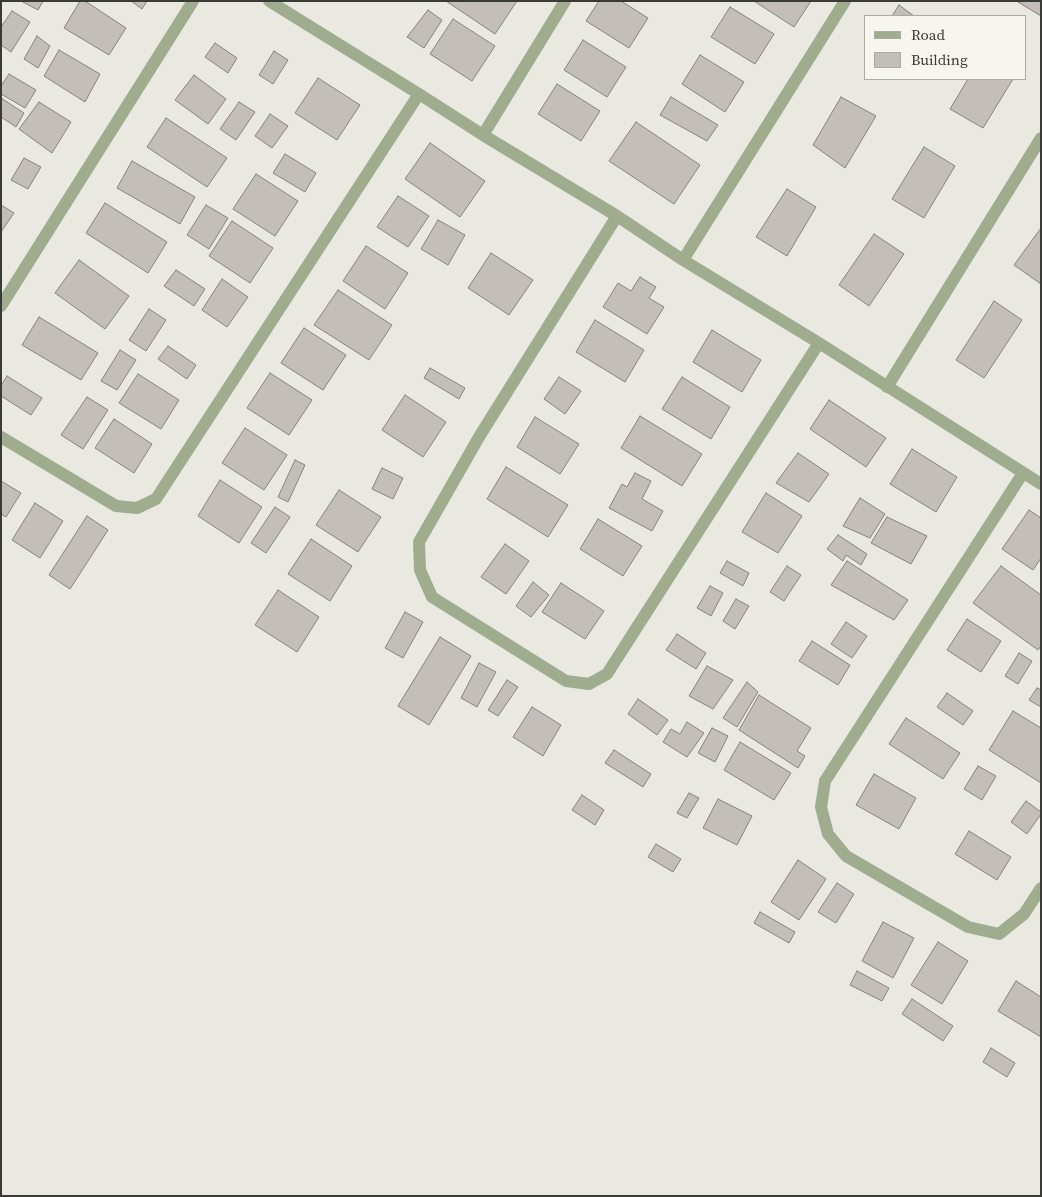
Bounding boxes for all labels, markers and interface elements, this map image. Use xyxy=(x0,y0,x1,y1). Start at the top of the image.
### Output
legend xyxy=(864,15,1027,80)
text: Road xyxy=(911,24,945,45)
text: Building xyxy=(911,49,968,70)

